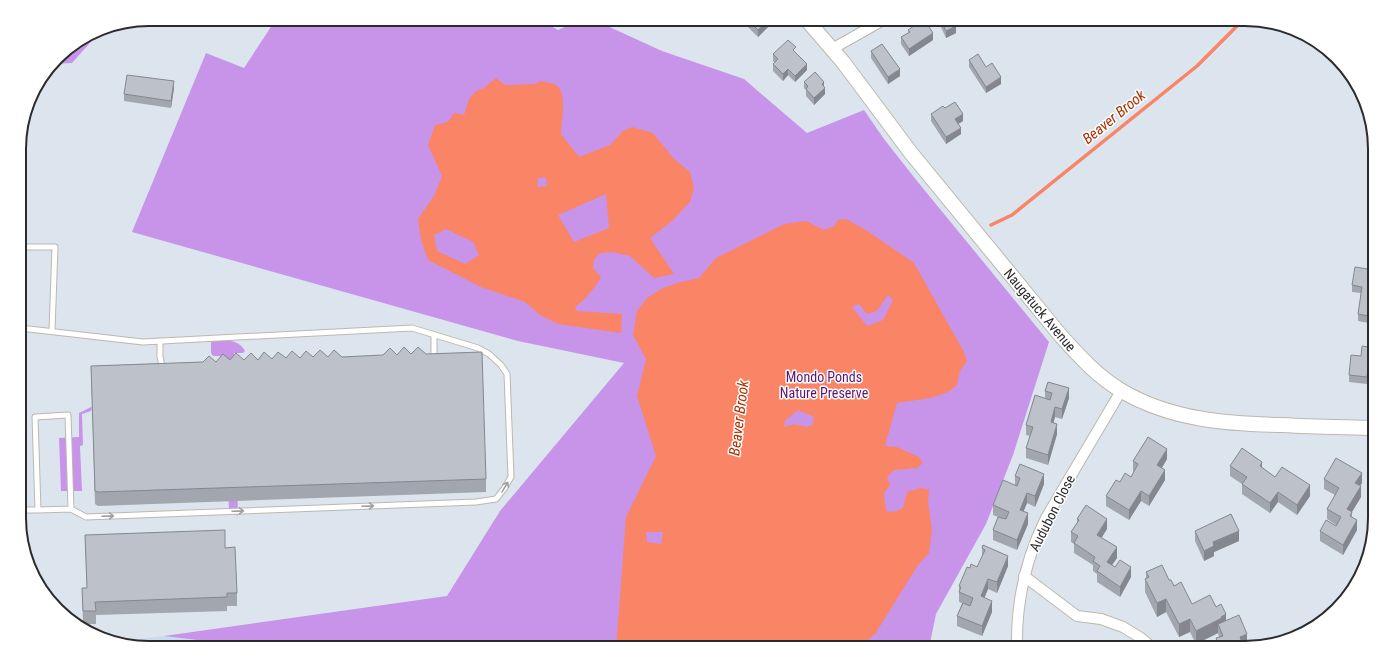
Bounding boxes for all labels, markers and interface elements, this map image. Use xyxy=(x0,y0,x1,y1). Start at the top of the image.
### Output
water label: Beaver Brook xyxy=(1079,86,1149,148)
street label: Naugatuck Avenue xyxy=(1001,265,1079,355)
park label: Mondo Ponds Nature Preserve xyxy=(780,369,869,401)
water label: Beaver Brook xyxy=(725,379,753,457)
street label: Audubon Close xyxy=(1026,472,1078,554)
one-way arrow xyxy=(501,481,510,492)
one-way arrow xyxy=(361,502,374,510)
one-way arrow xyxy=(231,507,244,515)
one-way arrow xyxy=(101,512,114,520)

